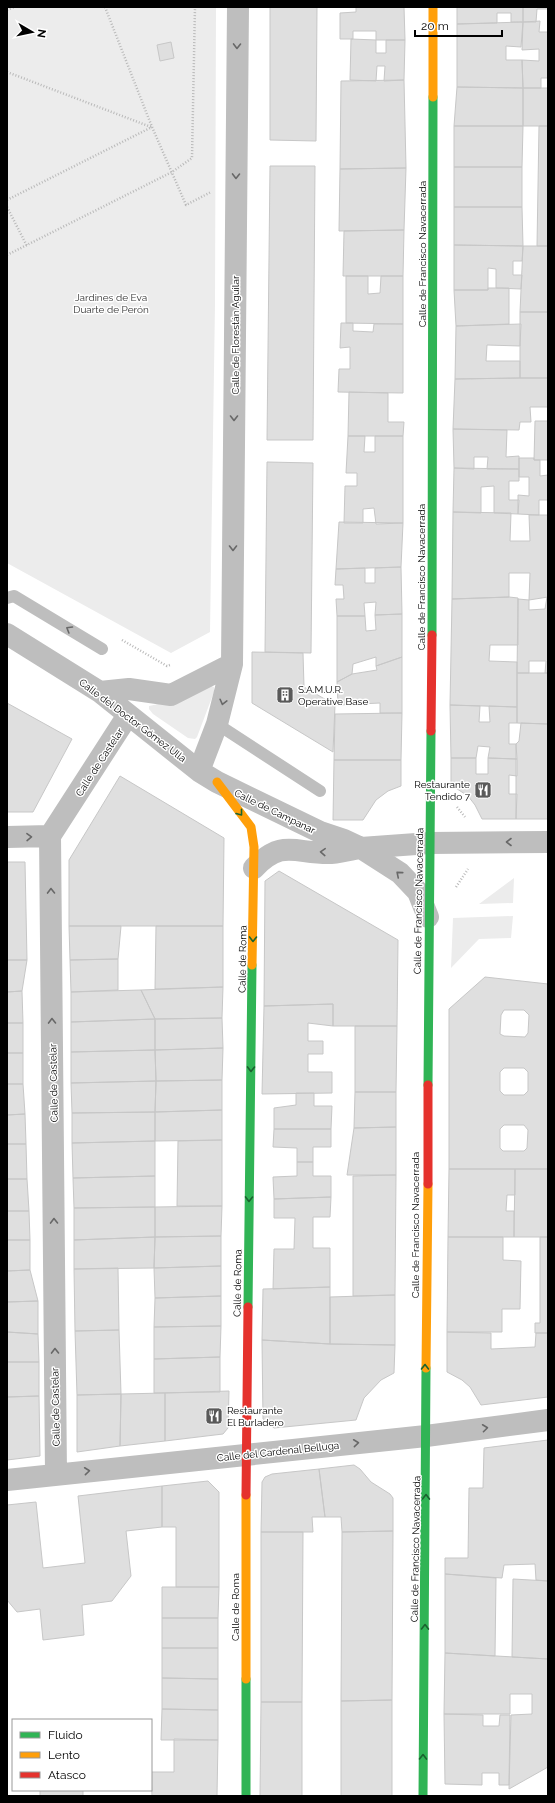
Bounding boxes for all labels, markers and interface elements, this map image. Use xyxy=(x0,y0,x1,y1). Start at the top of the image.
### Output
north arrow xyxy=(12,12,52,52)
scale bar xyxy=(415,12,502,38)
text: 20 m xyxy=(421,19,449,33)
text: N xyxy=(34,28,48,39)
one-way arrow xyxy=(233,43,241,49)
one-way arrow xyxy=(232,173,240,179)
street label: Calle de Francisco Navacerrada xyxy=(417,181,428,327)
street label: Calle de Florestán Aguilar xyxy=(230,275,241,394)
park label: Jardines de Eva Duarte de Perón xyxy=(73,292,149,315)
one-way arrow xyxy=(230,415,238,421)
street label: Calle de Francisco Navacerrada xyxy=(416,504,427,650)
one-way arrow xyxy=(229,545,237,551)
one-way arrow xyxy=(66,626,73,634)
street label: Calle del Doctor Gómez Ulla xyxy=(77,677,188,764)
place label: S.A.M.U.R. Operative Base xyxy=(298,684,368,707)
building icon: S.A.M.U.R. Operative Base xyxy=(275,685,295,705)
one-way arrow xyxy=(219,698,227,705)
street label: Calle de Castelar xyxy=(73,726,126,798)
place label: Restaurante Tendido 7 xyxy=(414,779,471,802)
restaurant icon: Restaurante Tendido 7 xyxy=(473,780,493,800)
street label: Calle de Campanar xyxy=(232,787,317,836)
one-way arrow xyxy=(236,809,243,816)
street label: Calle de Francisco Navacerrada xyxy=(412,828,425,974)
one-way arrow xyxy=(26,832,32,841)
one-way arrow xyxy=(506,838,512,846)
one-way arrow xyxy=(320,848,326,857)
one-way arrow xyxy=(396,871,404,878)
one-way arrow xyxy=(47,888,55,894)
street label: Calle de Roma xyxy=(236,925,249,993)
one-way arrow xyxy=(249,936,257,942)
one-way arrow xyxy=(48,1018,56,1024)
street label: Calle de Castelar xyxy=(47,1043,60,1122)
one-way arrow xyxy=(247,1066,255,1072)
street label: Calle de Francisco Navacerrada xyxy=(410,1152,421,1298)
one-way arrow xyxy=(245,1196,254,1202)
one-way arrow xyxy=(50,1218,58,1224)
street label: Calle de Roma xyxy=(231,1249,244,1317)
one-way arrow xyxy=(51,1348,59,1354)
one-way arrow xyxy=(421,1364,429,1370)
street label: Calle de Castelar xyxy=(49,1367,62,1446)
place label: Restaurante El Burladero xyxy=(227,1405,284,1428)
restaurant icon: Restaurante El Burladero xyxy=(204,1406,224,1426)
one-way arrow xyxy=(482,1424,488,1433)
one-way arrow xyxy=(353,1439,359,1448)
street label: Calle del Cardenal Belluga xyxy=(216,1440,340,1463)
one-way arrow xyxy=(84,1467,91,1476)
street label: Calle de Francisco Navacerrada xyxy=(409,1476,422,1622)
one-way arrow xyxy=(422,1494,430,1500)
street label: Calle de Roma xyxy=(230,1573,241,1641)
one-way arrow xyxy=(421,1624,429,1630)
legend xyxy=(12,1719,152,1791)
text: Fluido xyxy=(48,1728,83,1742)
text: Lento xyxy=(48,1748,80,1762)
one-way arrow xyxy=(419,1754,428,1760)
text: Atasco xyxy=(48,1768,86,1782)

